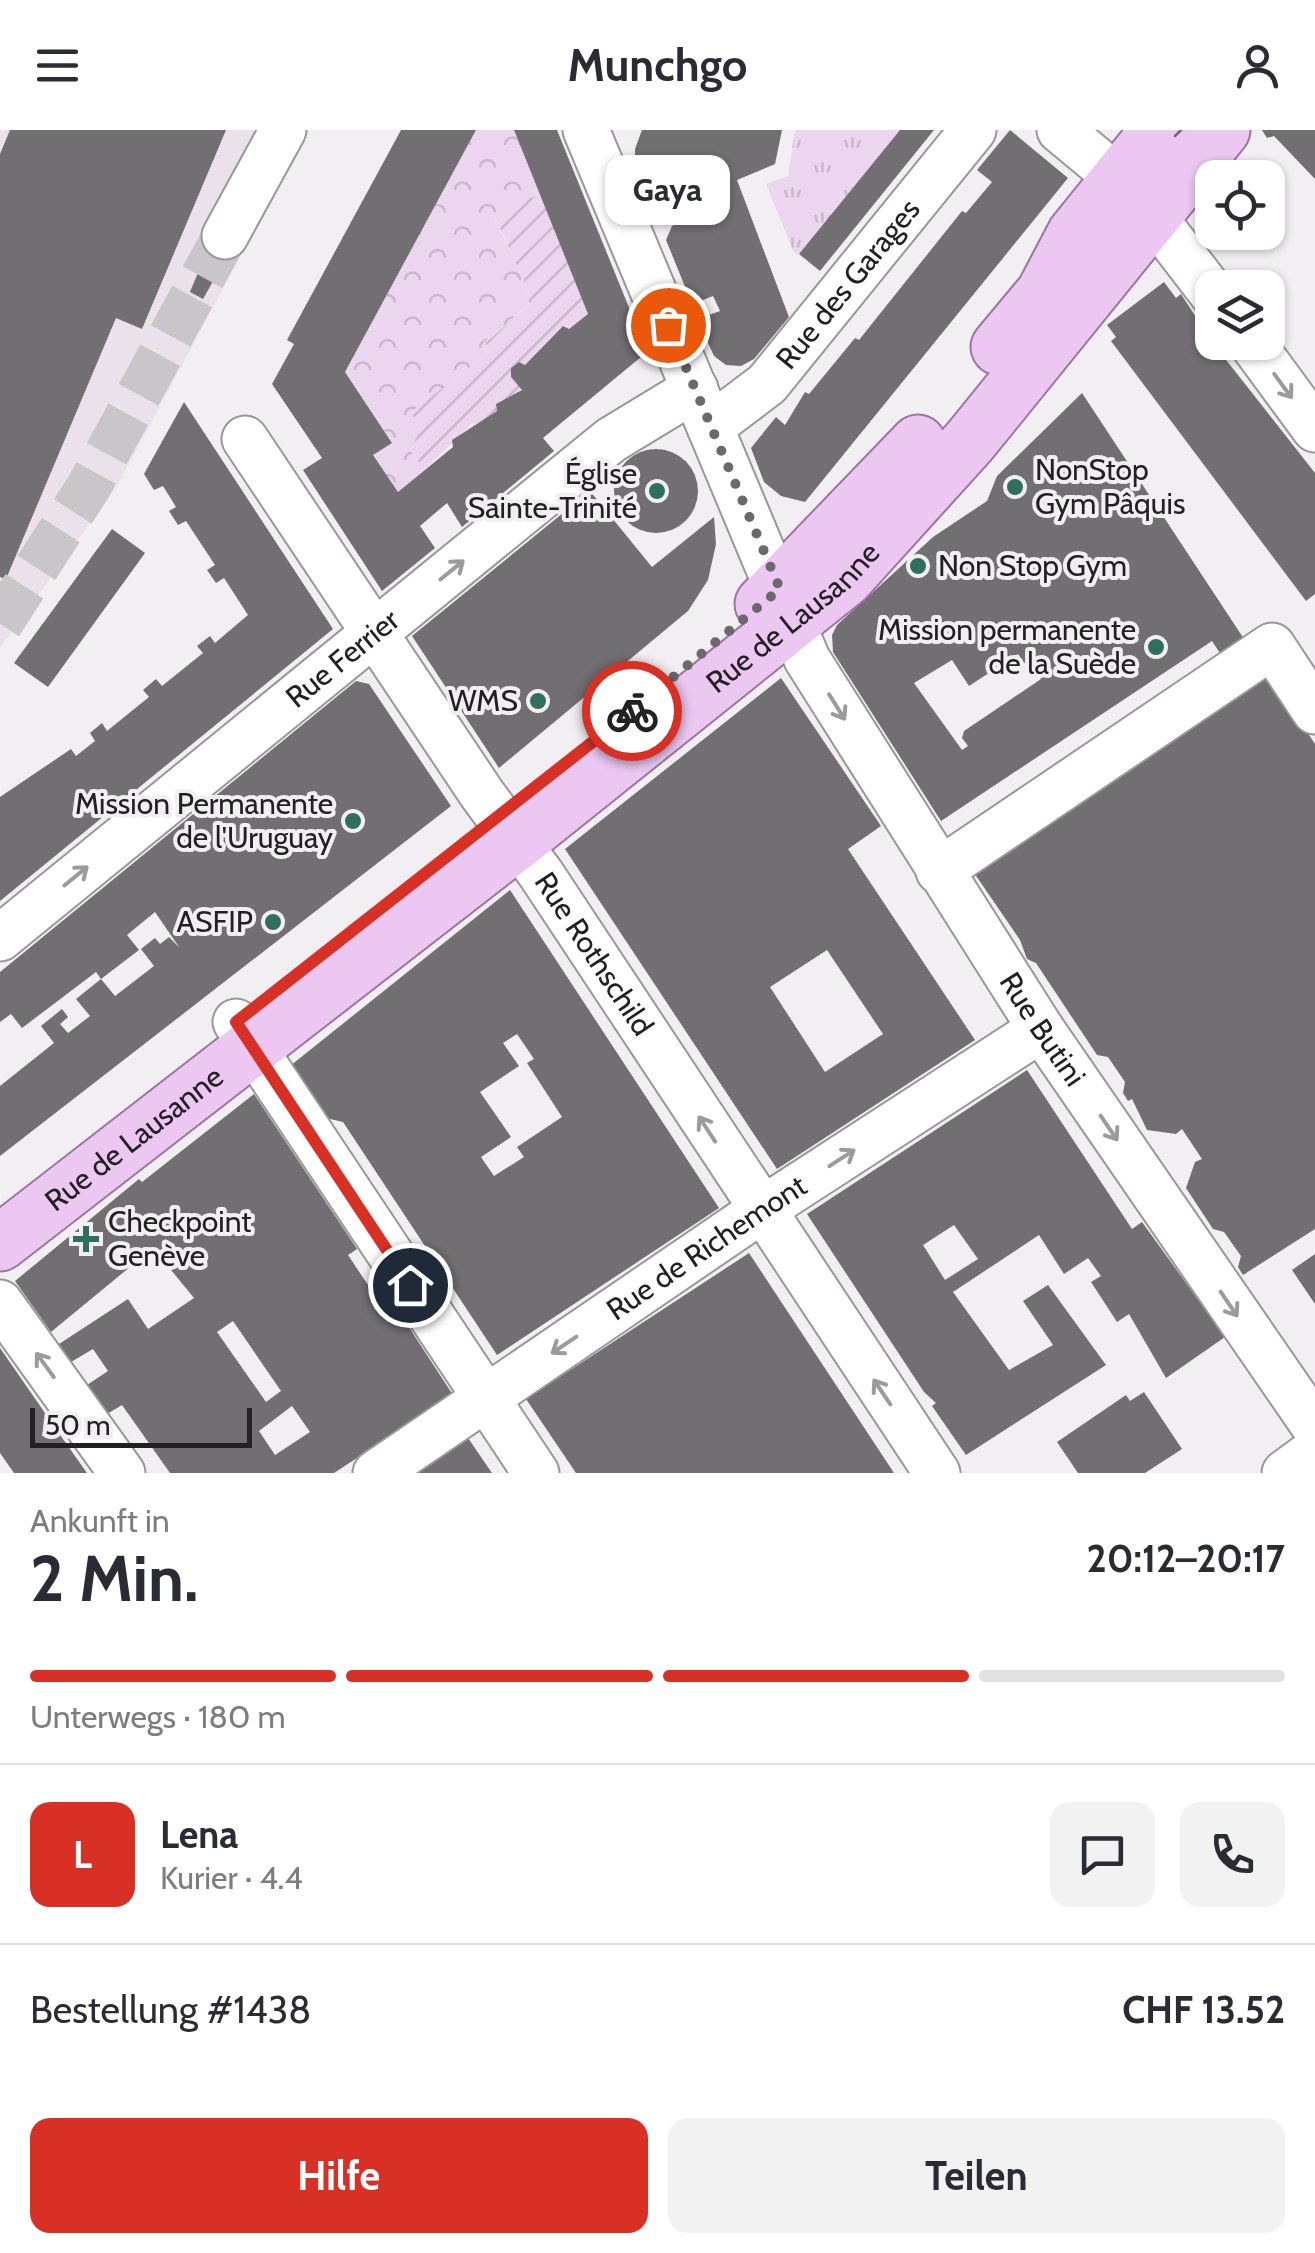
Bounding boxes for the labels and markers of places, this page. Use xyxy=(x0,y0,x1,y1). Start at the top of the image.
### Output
callout: Gaya xyxy=(606,155,730,225)
pin xyxy=(626,283,711,368)
place label: NonStop Gym Pâquis xyxy=(1035,451,1185,522)
place label: Église Sainte-Trinité xyxy=(468,455,637,526)
marker: NonStop Gym Pâquis xyxy=(1004,476,1026,498)
marker: Église Sainte-Trinité xyxy=(646,480,668,502)
place label: Non Stop Gym xyxy=(938,547,1127,584)
marker: Non Stop Gym xyxy=(907,555,929,577)
place label: Mission permanente de la Suède xyxy=(878,611,1136,682)
marker: Mission permanente de la Suède xyxy=(1145,636,1167,658)
place label: WMS xyxy=(448,682,518,719)
marker: WMS xyxy=(527,690,549,712)
place label: Mission Permanente de l'Uruguay xyxy=(75,785,333,856)
marker: Mission Permanente de l'Uruguay xyxy=(342,810,364,832)
place label: ASFIP xyxy=(176,903,253,940)
marker: ASFIP xyxy=(262,911,284,933)
place label: Checkpoint Genève xyxy=(108,1203,251,1274)
marker: Checkpoint Genève xyxy=(73,1226,99,1252)
pin xyxy=(368,1243,453,1328)

